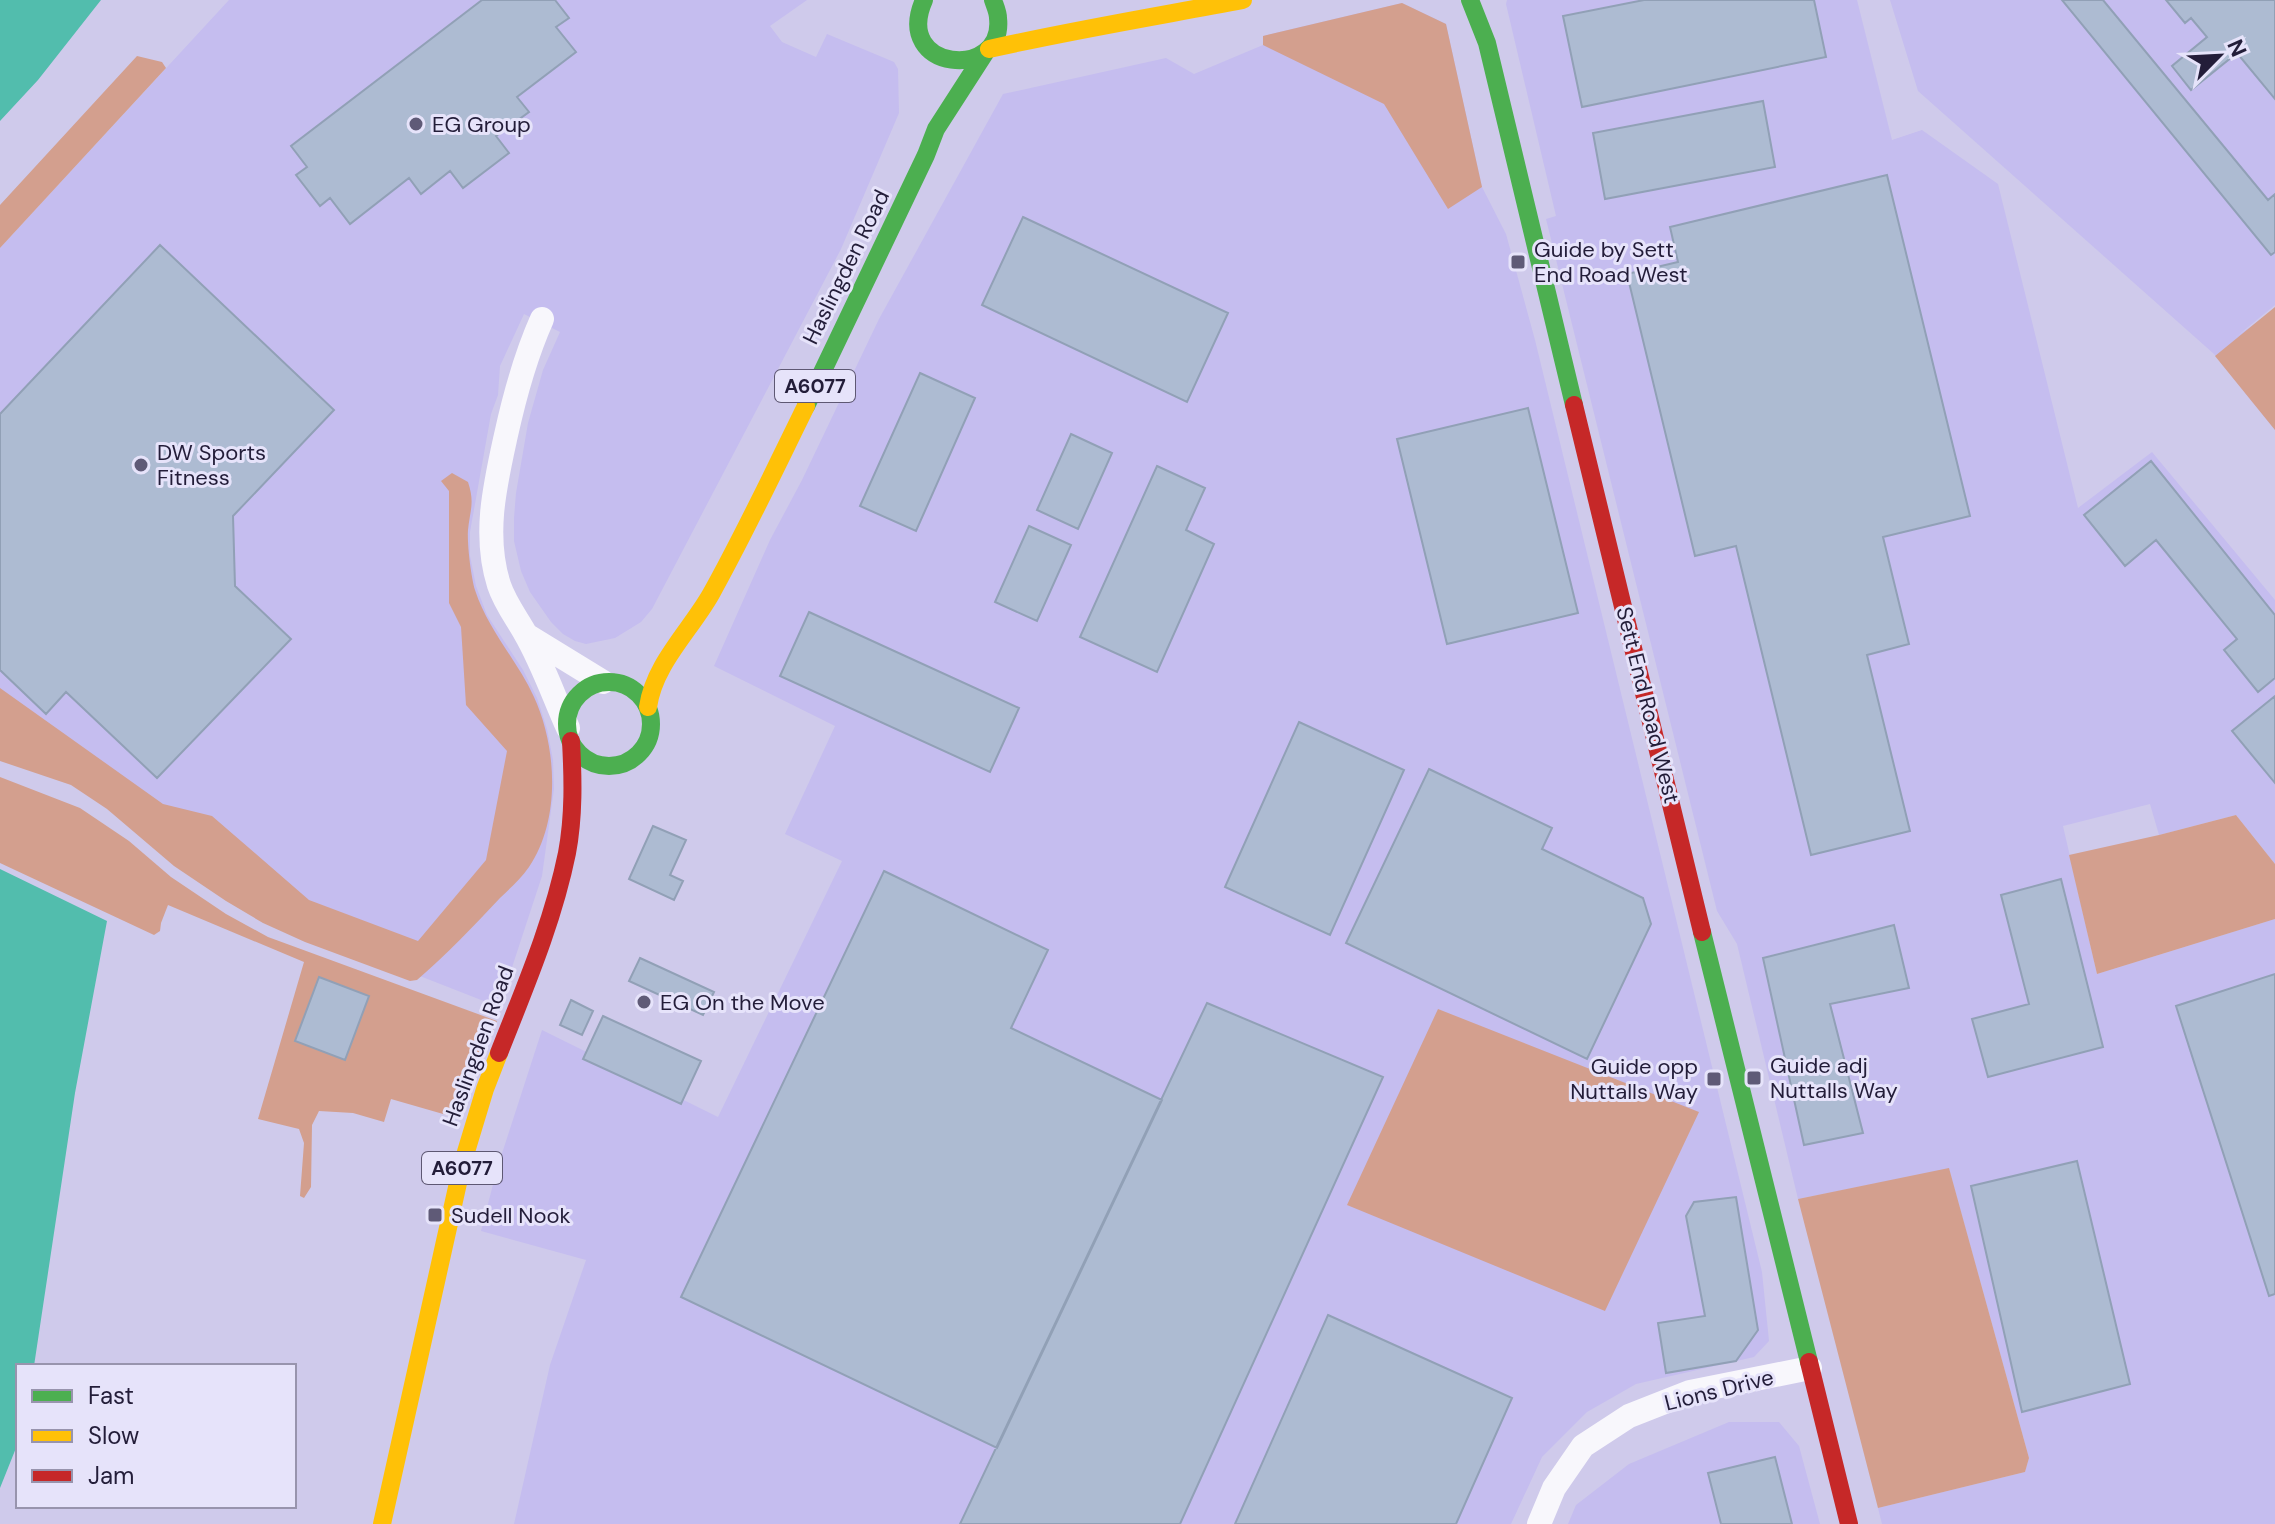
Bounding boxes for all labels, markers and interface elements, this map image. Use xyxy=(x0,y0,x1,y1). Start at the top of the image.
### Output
north arrow xyxy=(2179,16,2259,96)
text: N xyxy=(2220,35,2253,61)
place label: EG Group xyxy=(432,110,531,139)
marker: EG Group xyxy=(407,115,425,133)
street label: Haslingden Road xyxy=(796,185,896,349)
place label: Guide by Sett End Road West xyxy=(1534,235,1688,289)
marker: Guide by Sett End Road West xyxy=(1509,253,1527,271)
road number: A6077 xyxy=(775,370,855,402)
place label: DW Sports Fitness xyxy=(157,438,266,492)
marker: DW Sports Fitness xyxy=(132,456,150,474)
street label: Sett End Road West xyxy=(1610,604,1686,806)
street label: Haslingden Road xyxy=(436,962,520,1130)
place label: EG On the Move xyxy=(660,988,825,1017)
marker: EG On the Move xyxy=(635,993,653,1011)
place label: Guide adj Nuttalls Way xyxy=(1770,1051,1898,1105)
place label: Guide opp Nuttalls Way xyxy=(1570,1052,1698,1106)
marker: Guide adj Nuttalls Way xyxy=(1745,1069,1763,1087)
marker: Guide opp Nuttalls Way xyxy=(1705,1070,1723,1088)
road number: A6077 xyxy=(422,1152,502,1184)
place label: Sudell Nook xyxy=(451,1201,571,1230)
marker: Sudell Nook xyxy=(426,1206,444,1224)
street label: Lions Drive xyxy=(1661,1362,1777,1418)
legend xyxy=(16,1364,296,1508)
text: Fast xyxy=(88,1380,134,1411)
text: Slow xyxy=(88,1420,139,1451)
text: Jam xyxy=(88,1460,134,1491)

